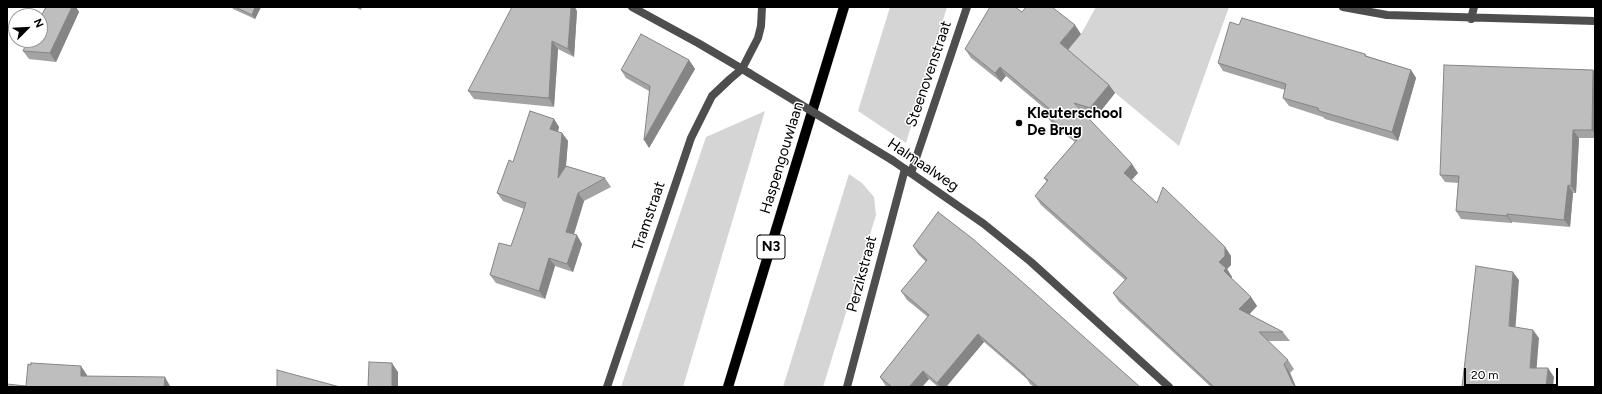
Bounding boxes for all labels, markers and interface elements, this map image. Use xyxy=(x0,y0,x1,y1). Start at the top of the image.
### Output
north arrow xyxy=(8,8,48,48)
text: N xyxy=(31,17,46,30)
street label: Steenovenstraat xyxy=(902,19,956,129)
street label: Haspengouwlaan xyxy=(756,100,808,216)
place label: Kleuterschool De Brug xyxy=(1027,105,1122,140)
marker: Kleuterschool De Brug xyxy=(1014,118,1024,128)
street label: Halmaalweg xyxy=(884,135,962,195)
street label: Tramstraat xyxy=(629,179,669,253)
street label: Perzikstraat xyxy=(843,234,881,314)
road number: N3 xyxy=(757,235,785,259)
scale bar xyxy=(1466,360,1560,386)
text: 20 m xyxy=(1471,368,1499,382)

